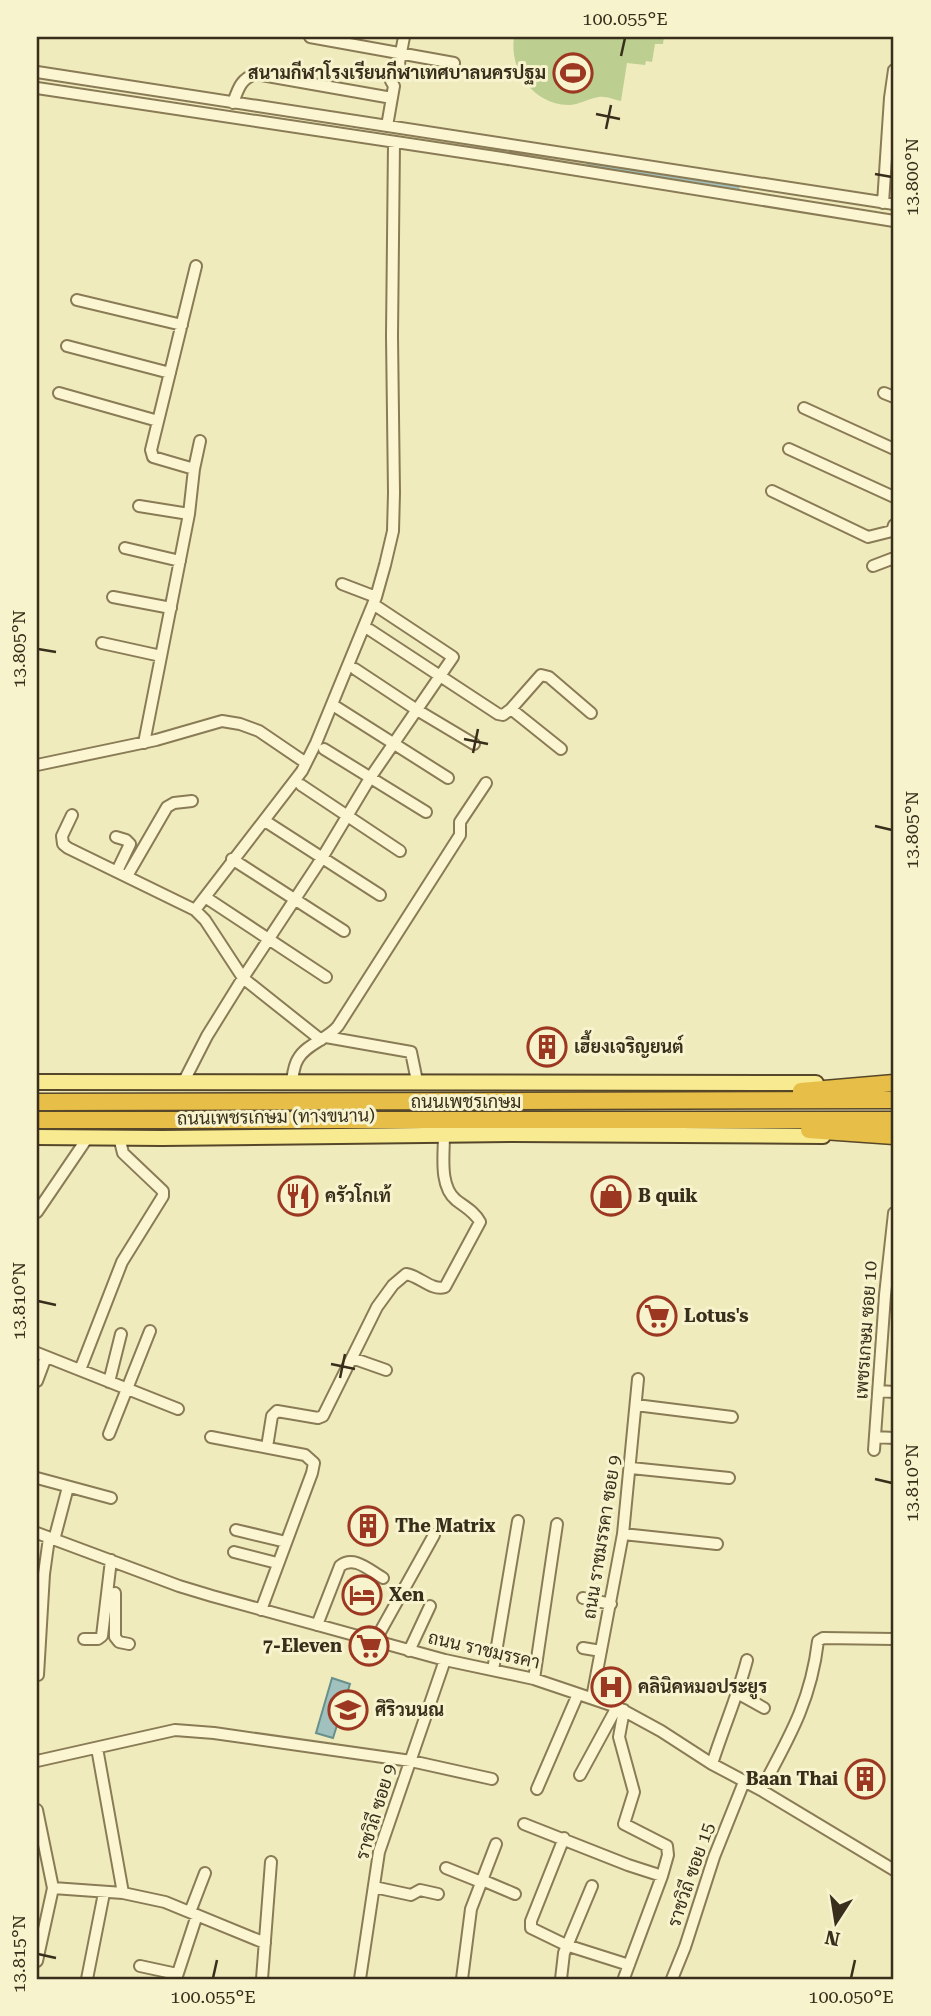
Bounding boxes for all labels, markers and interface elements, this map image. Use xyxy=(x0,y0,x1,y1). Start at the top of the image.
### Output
text: 100.055°E xyxy=(582,8,668,29)
sports icon: สนามกีฬาโรงเรียนกีฬาเทศบาลนครปฐม xyxy=(552,52,594,94)
place label: สนามกีฬาโรงเรียนกีฬาเทศบาลนครปฐม xyxy=(248,60,546,85)
text: 13.800°N xyxy=(901,138,922,216)
text: 13.805°N xyxy=(8,610,29,688)
text: 13.805°N xyxy=(901,791,922,869)
building icon: เฮี้ยงเจริญยนต์ xyxy=(526,1026,568,1068)
place label: เฮี้ยงเจริญยนต์ xyxy=(574,1030,684,1058)
street label: ถนนเพชรเกษม xyxy=(411,1091,521,1112)
street label: ถนนเพชรเกษม (ทางขนาน) xyxy=(177,1104,375,1129)
restaurant icon: ครัวโกเท้ xyxy=(277,1175,319,1217)
shop icon: B quik xyxy=(590,1175,632,1217)
place label: ครัวโกเท้ xyxy=(325,1183,392,1206)
place label: B quik xyxy=(638,1185,698,1206)
street label: เพชรเกษม ซอย 10 xyxy=(850,1260,881,1400)
text: 13.810°N xyxy=(8,1262,29,1340)
supermarket icon: Lotus's xyxy=(636,1295,678,1337)
place label: Lotus's xyxy=(684,1305,749,1326)
text: 13.810°N xyxy=(901,1444,922,1522)
street label: ถนน ราชมรรคา ซอย 9 xyxy=(578,1454,625,1620)
building icon: The Matrix xyxy=(347,1505,389,1547)
place label: The Matrix xyxy=(395,1515,496,1536)
hotel icon: Xen xyxy=(341,1574,383,1616)
place label: Xen xyxy=(389,1584,424,1605)
supermarket icon: 7-Eleven xyxy=(348,1625,390,1667)
street label: ถนน ราชมรรคา xyxy=(426,1626,542,1673)
place label: 7-Eleven xyxy=(263,1635,342,1656)
hospital icon: คลินิคหมอประยูร xyxy=(590,1666,632,1708)
place label: คลินิคหมอประยูร xyxy=(638,1675,767,1700)
school or university icon: ศิริวนนณ xyxy=(327,1689,369,1731)
place label: ศิริวนนณ xyxy=(375,1698,444,1720)
building icon: Baan Thai xyxy=(844,1758,886,1800)
street label: ราชวิถี ซอย 9 xyxy=(349,1761,400,1862)
place label: Baan Thai xyxy=(746,1768,838,1789)
street label: ราชวิถี ซอย 15 xyxy=(661,1819,718,1930)
north arrow xyxy=(802,1886,872,1956)
text: 13.815°N xyxy=(8,1915,29,1993)
text: N xyxy=(823,1925,842,1951)
text: 100.055°E xyxy=(170,1986,256,2007)
text: 100.050°E xyxy=(808,1986,894,2007)

